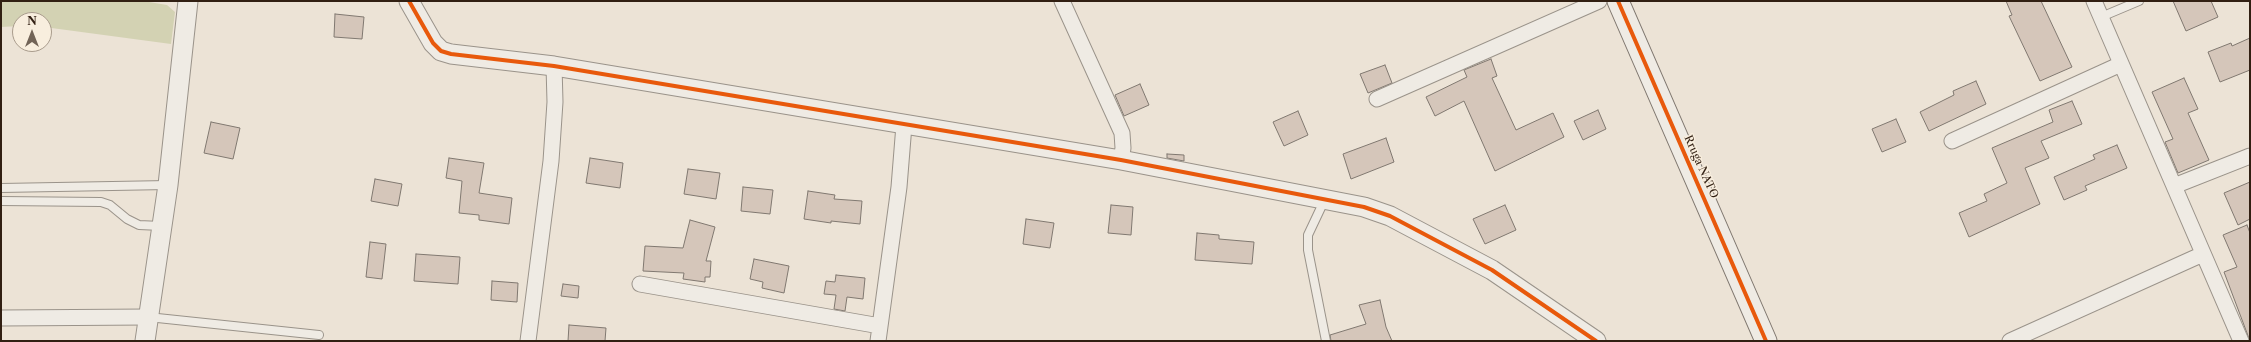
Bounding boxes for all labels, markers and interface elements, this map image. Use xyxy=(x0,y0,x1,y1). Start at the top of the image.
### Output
north arrow xyxy=(12,12,52,52)
text: N xyxy=(27,14,37,28)
street label: Rruga NATO xyxy=(1681,133,1721,201)

